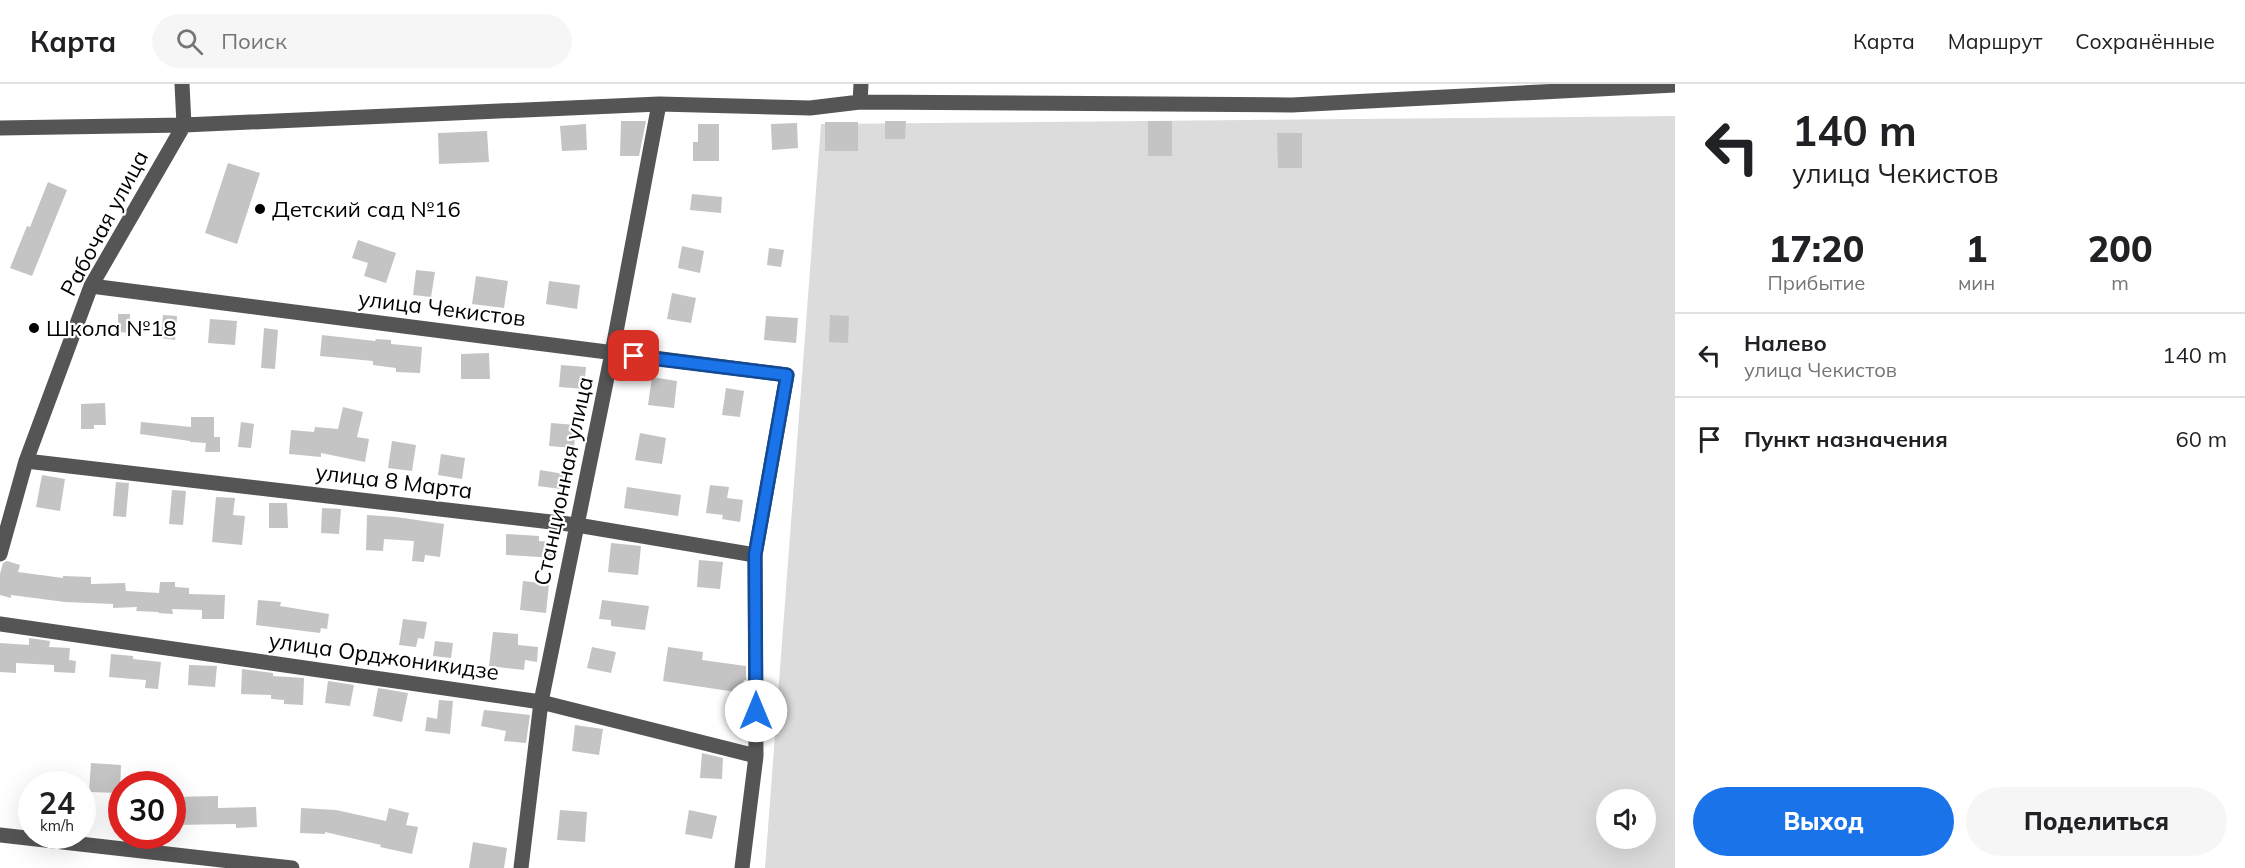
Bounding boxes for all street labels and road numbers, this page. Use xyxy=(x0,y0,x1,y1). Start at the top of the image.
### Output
street label: Рабочая улица xyxy=(54,145,154,301)
street label: улица Чекистов xyxy=(357,284,527,332)
street label: Станционная улица xyxy=(527,374,599,588)
street label: улица 8 Марта xyxy=(314,457,474,505)
street label: улица Орджоникидзе xyxy=(267,626,501,686)

